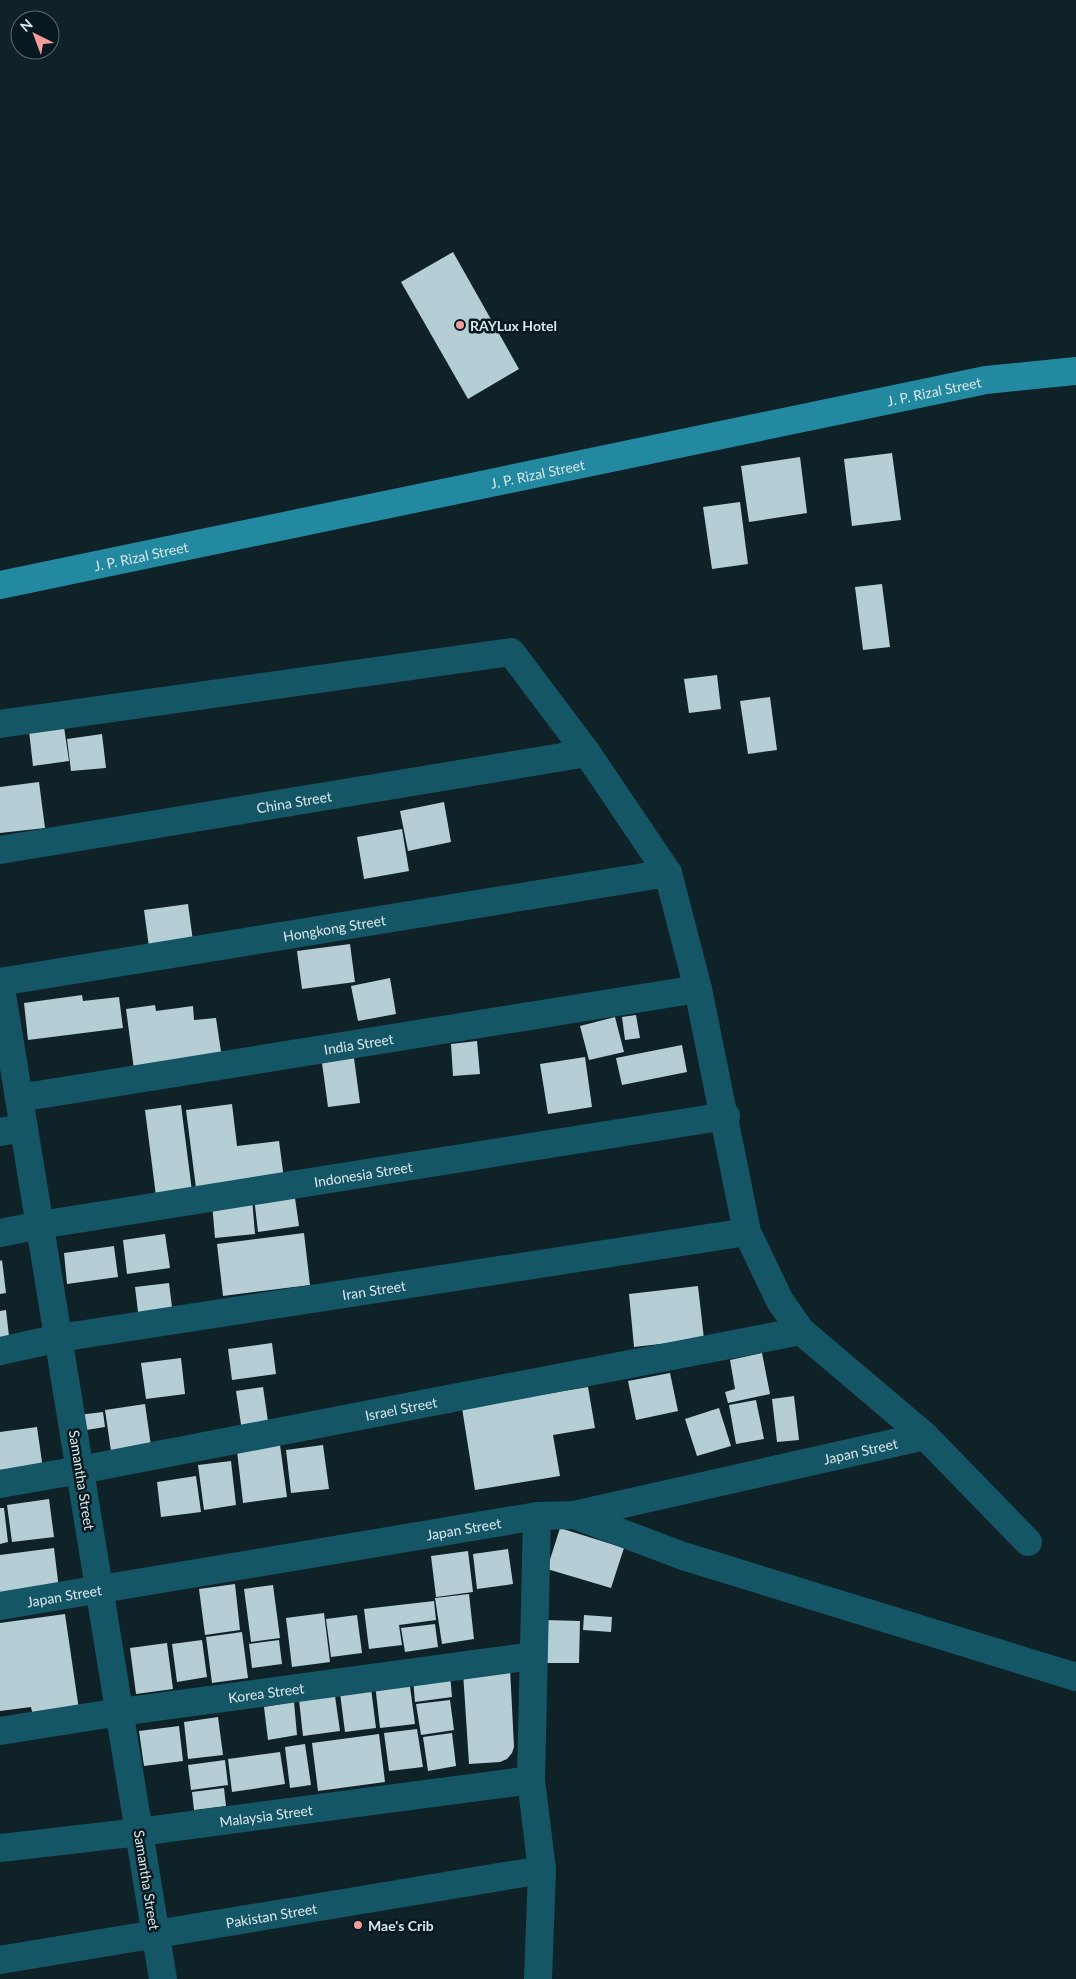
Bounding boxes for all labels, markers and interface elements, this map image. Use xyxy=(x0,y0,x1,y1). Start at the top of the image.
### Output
north arrow xyxy=(10,10,60,60)
text: N xyxy=(16,15,36,35)
place label: RAYLux Hotel xyxy=(470,317,557,334)
marker: RAYLux Hotel xyxy=(454,319,466,331)
street label: J. P. Rizal Street xyxy=(885,373,983,409)
street label: J. P. Rizal Street xyxy=(489,455,586,491)
street label: J. P. Rizal Street xyxy=(92,538,190,574)
street label: China Street xyxy=(255,787,333,816)
street label: Hongkong Street xyxy=(282,911,387,944)
street label: India Street xyxy=(323,1030,395,1057)
street label: Indonesia Street xyxy=(313,1157,414,1190)
street label: Iran Street xyxy=(341,1276,407,1303)
street label: Israel Street xyxy=(363,1393,438,1423)
street label: Samantha Street xyxy=(66,1429,98,1531)
street label: Japan Street xyxy=(822,1434,899,1467)
street label: Japan Street xyxy=(425,1514,502,1543)
street label: Japan Street xyxy=(25,1581,103,1610)
street label: Korea Street xyxy=(227,1679,305,1706)
street label: Malaysia Street xyxy=(218,1801,314,1830)
street label: Samantha Street xyxy=(131,1829,163,1931)
street label: Pakistan Street xyxy=(224,1899,318,1931)
place label: Mae's Crib xyxy=(368,1917,434,1934)
marker: Mae's Crib xyxy=(352,1919,364,1931)

